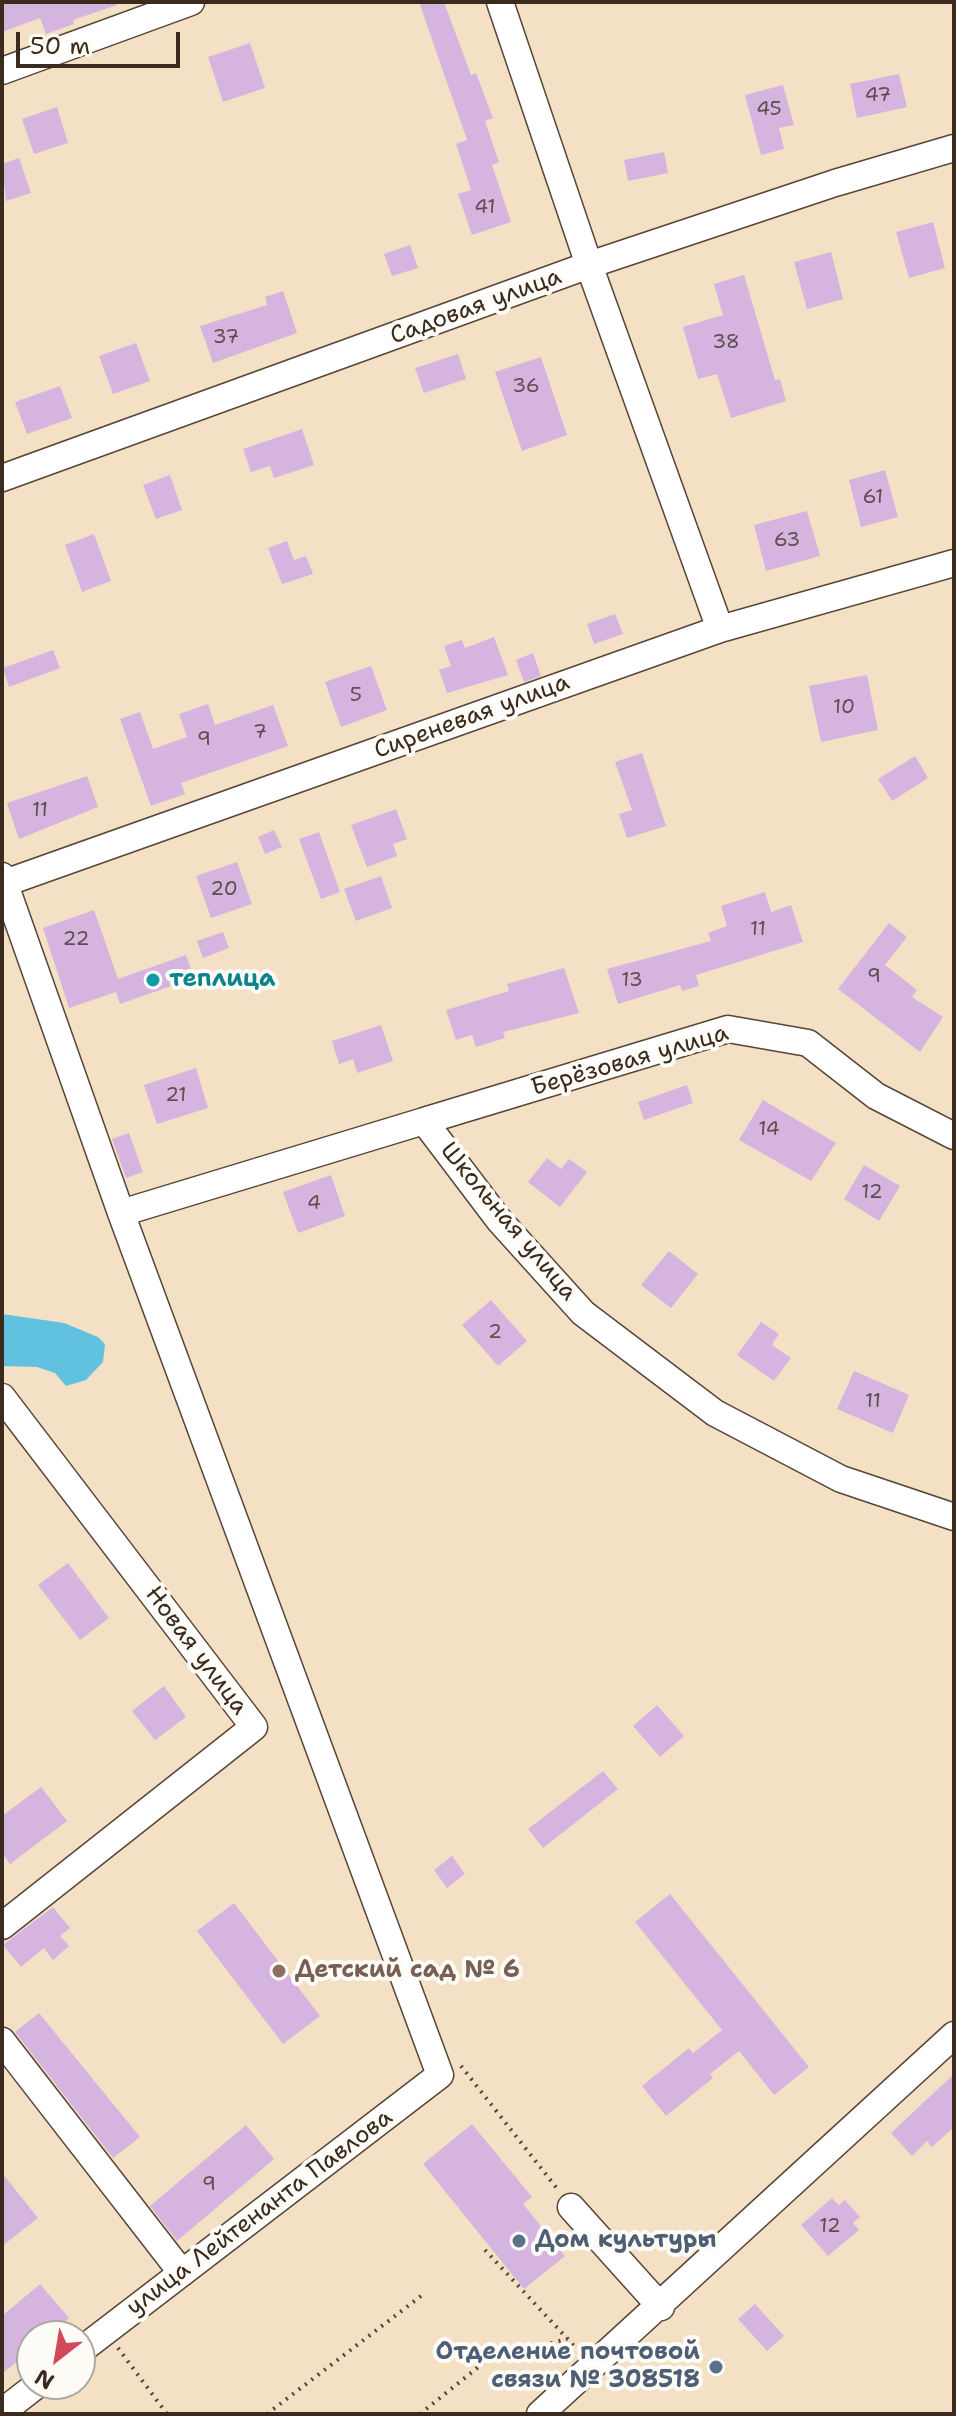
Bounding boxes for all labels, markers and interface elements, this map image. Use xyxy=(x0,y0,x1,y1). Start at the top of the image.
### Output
scale bar xyxy=(20,16,184,66)
text: 50 m xyxy=(30,30,90,62)
house number: 47 xyxy=(865,84,891,108)
house number: 45 xyxy=(756,98,782,122)
house number: 41 xyxy=(474,196,496,220)
street label: Садовая улица xyxy=(386,263,566,351)
house number: 37 xyxy=(213,326,239,350)
house number: 38 xyxy=(712,331,740,355)
house number: 36 xyxy=(512,375,540,399)
house number: 61 xyxy=(863,486,883,510)
house number: 63 xyxy=(774,529,800,553)
street label: Сиреневая улица xyxy=(370,668,574,766)
house number: 5 xyxy=(350,684,362,708)
house number: 10 xyxy=(833,696,855,720)
house number: 7 xyxy=(253,721,267,745)
house number: 9 xyxy=(197,728,211,752)
house number: 11 xyxy=(32,799,48,823)
house number: 20 xyxy=(210,878,238,902)
house number: 11 xyxy=(750,918,766,942)
house number: 22 xyxy=(63,928,89,952)
house number: 9 xyxy=(867,965,881,989)
place label: теплица xyxy=(169,966,275,994)
house number: 13 xyxy=(621,969,643,993)
marker: теплица xyxy=(144,971,162,989)
street label: Берёзовая улица xyxy=(528,1019,732,1103)
house number: 21 xyxy=(165,1084,187,1108)
house number: 14 xyxy=(758,1118,780,1142)
street label: Школьная улица xyxy=(433,1137,583,1307)
house number: 12 xyxy=(861,1181,883,1205)
house number: 4 xyxy=(307,1192,321,1216)
house number: 2 xyxy=(488,1321,502,1345)
house number: 11 xyxy=(865,1390,881,1414)
street label: Новая улица xyxy=(138,1581,254,1721)
place label: Детский сад № 6 xyxy=(295,1957,520,1985)
marker: Детский сад № 6 xyxy=(270,1962,288,1980)
street label: улица Лейтенанта Павлова xyxy=(121,2104,399,2322)
house number: 9 xyxy=(202,2173,216,2197)
house number: 12 xyxy=(819,2215,841,2239)
place label: Дом культуры xyxy=(535,2227,716,2255)
marker: Дом культуры xyxy=(510,2232,528,2250)
north arrow xyxy=(16,2320,96,2400)
place label: Отделение почтовой связи № 308518 xyxy=(435,2339,700,2395)
marker: Отделение почтовой связи № 308518 xyxy=(707,2358,725,2376)
text: N xyxy=(29,2362,59,2396)

